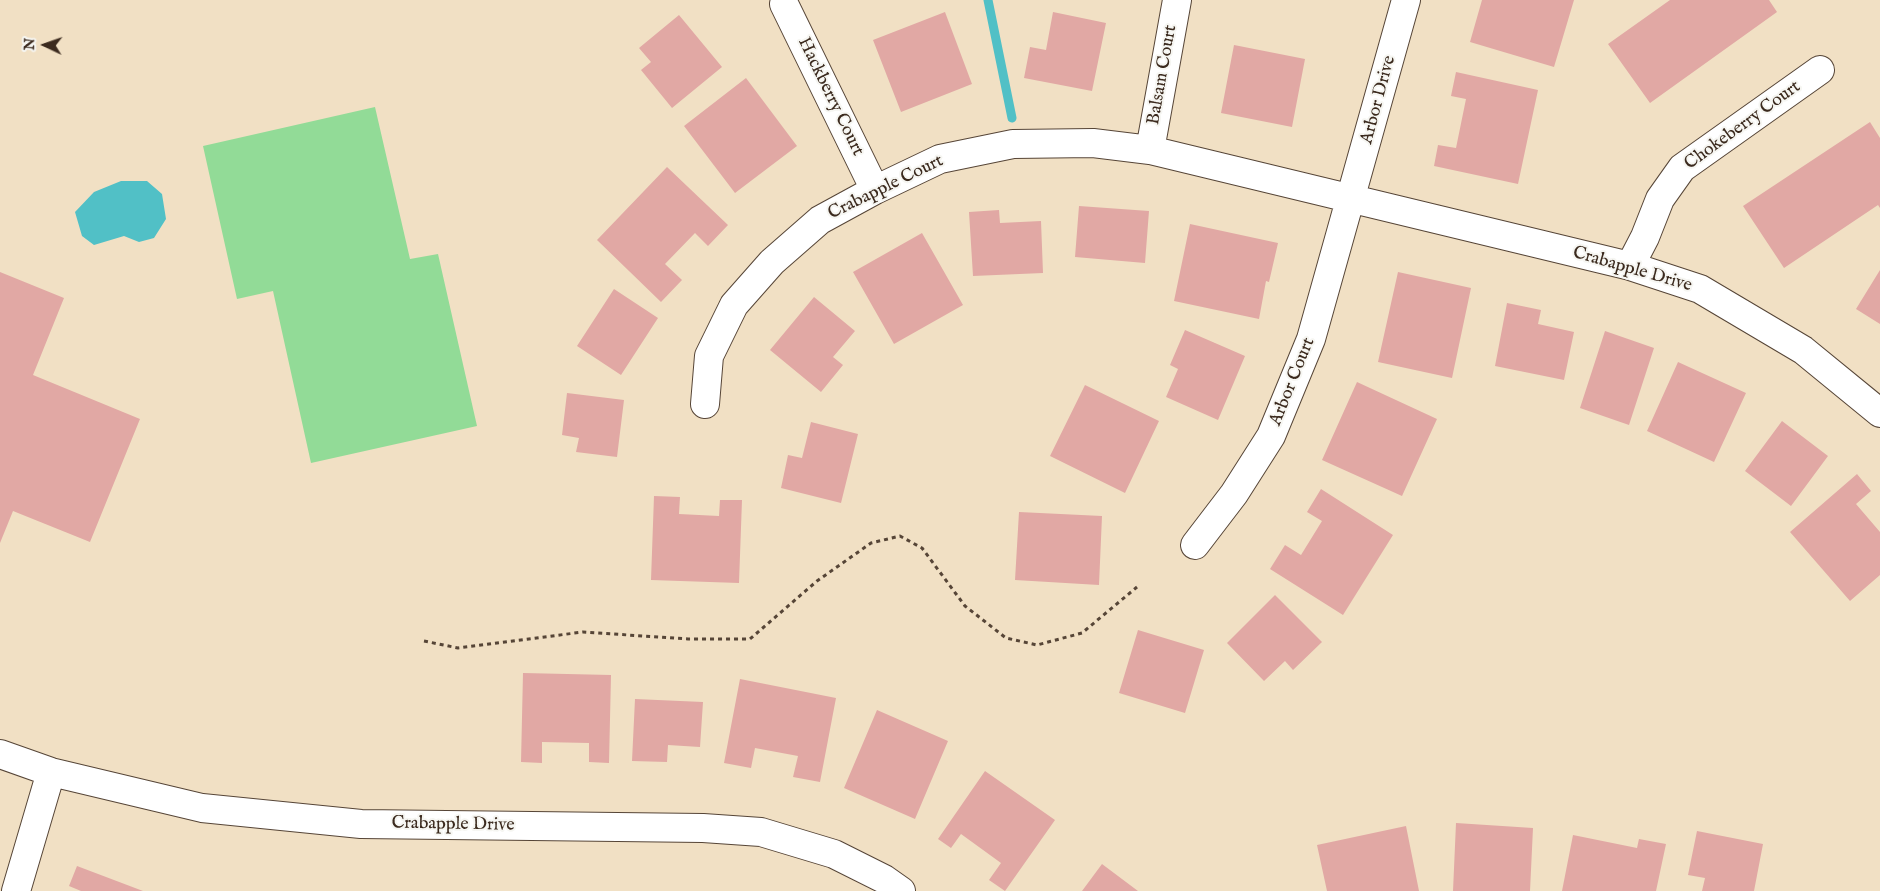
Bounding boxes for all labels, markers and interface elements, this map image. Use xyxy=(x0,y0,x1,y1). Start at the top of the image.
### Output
north arrow xyxy=(20,20,70,70)
street label: Balsam Court xyxy=(1144,23,1182,127)
street label: Hackberry Court xyxy=(792,34,868,160)
text: N xyxy=(21,38,39,51)
street label: Arbor Drive xyxy=(1357,53,1401,147)
street label: Chokeberry Court xyxy=(1681,77,1805,175)
street label: Crabapple Court xyxy=(825,151,947,225)
street label: Crabapple Drive xyxy=(1570,243,1694,297)
street label: Arbor Court xyxy=(1266,335,1320,429)
street label: Crabapple Drive xyxy=(391,813,515,837)

